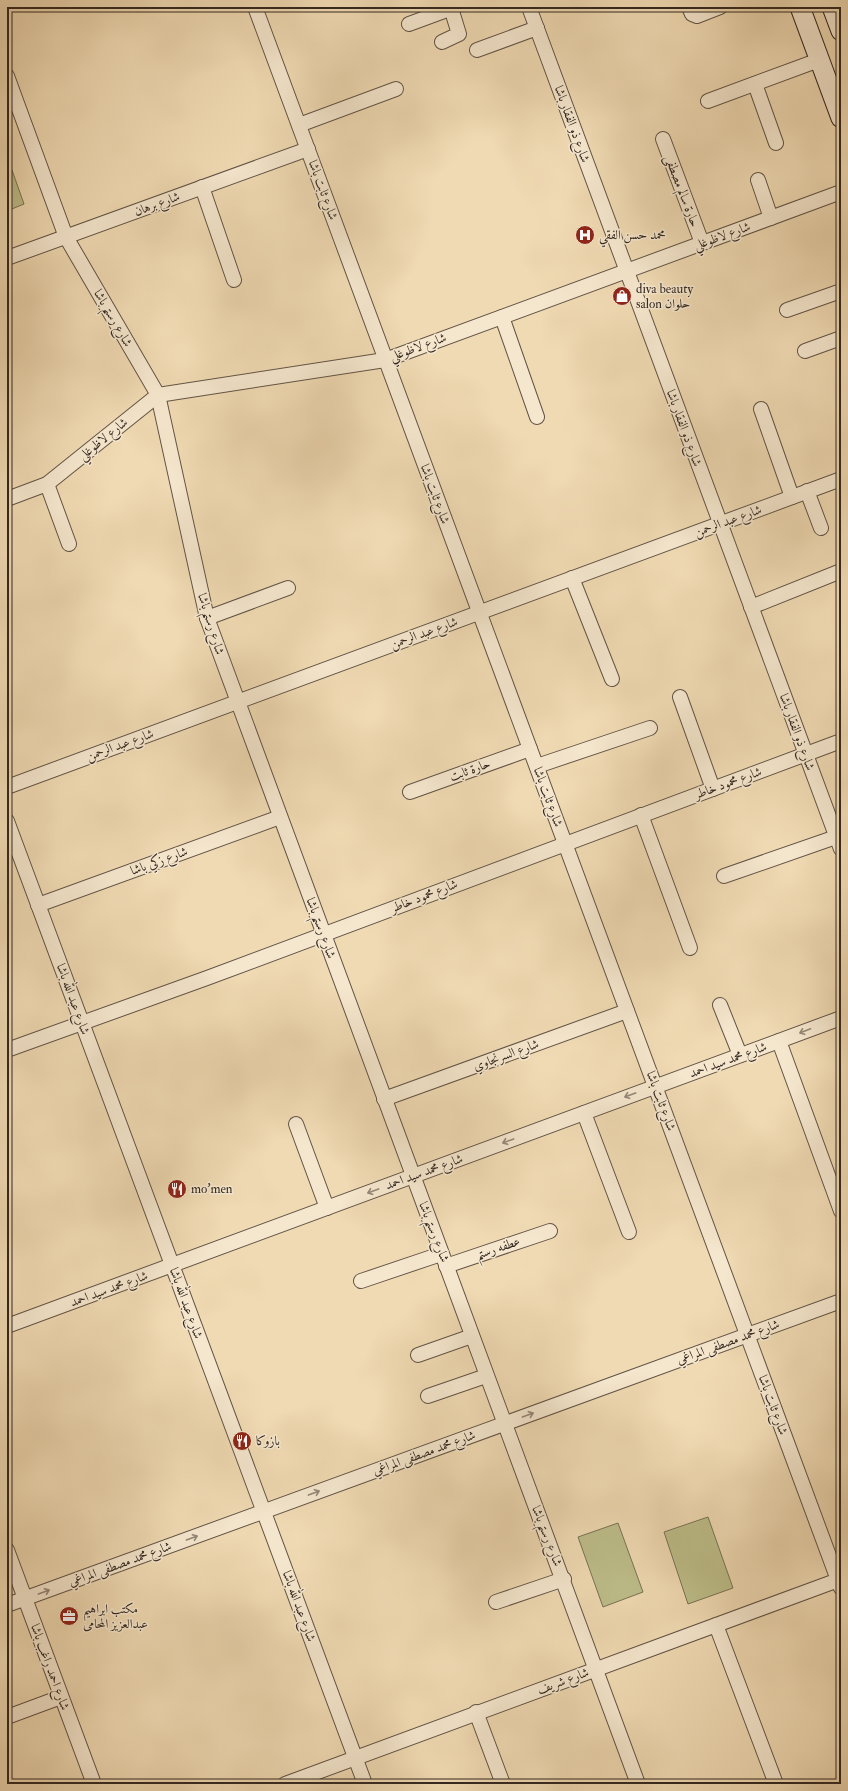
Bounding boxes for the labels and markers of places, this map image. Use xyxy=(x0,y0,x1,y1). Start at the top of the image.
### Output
hospital icon: محمد حسن الفقي xyxy=(574,224,596,246)
place label: محمد حسن الفقي xyxy=(599,227,666,248)
place label: diva beauty salon حلوان xyxy=(636,281,693,312)
shop icon: diva beauty salon حلوان xyxy=(611,285,633,307)
restaurant icon: mo'men xyxy=(166,1178,188,1200)
place label: mo'men xyxy=(191,1181,233,1197)
restaurant icon: بازوكا xyxy=(231,1430,253,1452)
place label: بازوكا xyxy=(256,1433,280,1449)
place label: مكتب ابراهيم عبدالعزيز المحامى xyxy=(83,1601,148,1632)
office icon: مكتب ابراهيم عبدالعزيز المحامى xyxy=(58,1605,80,1627)

